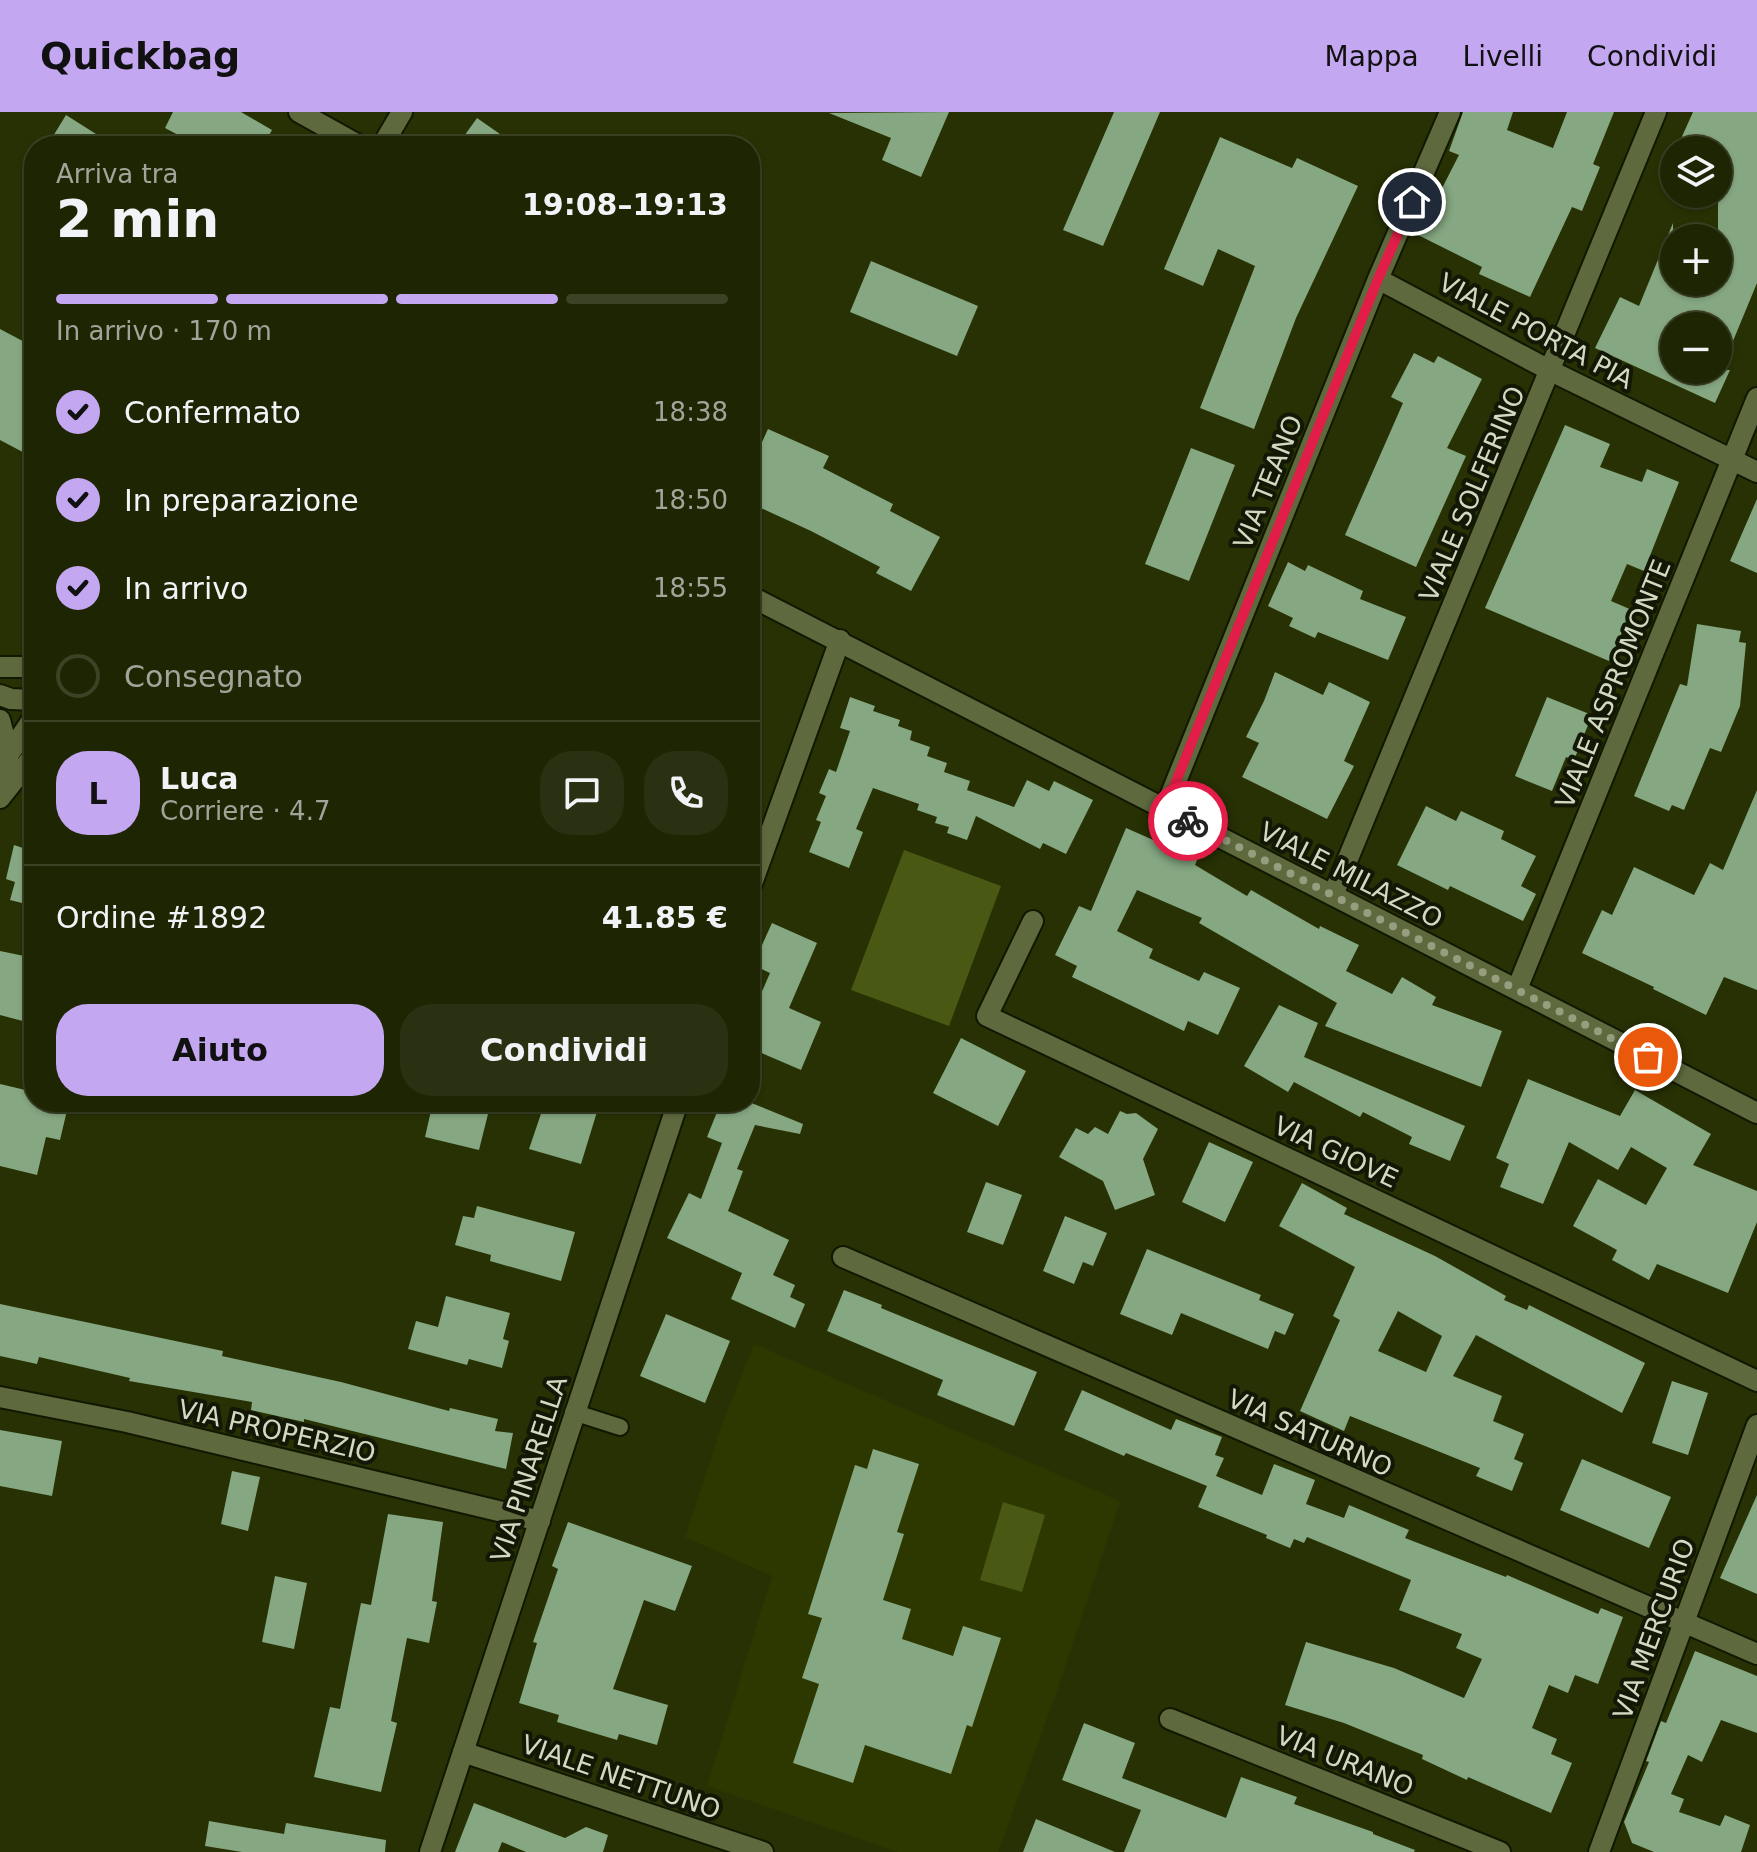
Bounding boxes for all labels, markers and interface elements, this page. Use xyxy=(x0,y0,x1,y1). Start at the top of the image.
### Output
text: Quickbag xyxy=(40,34,240,78)
text: Mappa xyxy=(1325,40,1419,73)
text: Livelli xyxy=(1463,40,1543,73)
text: Condividi xyxy=(1587,40,1717,73)
map controls xyxy=(1660,136,1732,384)
button: layers xyxy=(1660,136,1732,208)
text: Arriva tra xyxy=(56,159,178,189)
pin xyxy=(1378,168,1446,236)
icon: home xyxy=(1390,180,1434,224)
text: 19:08–19:13 xyxy=(522,187,728,222)
text: 2 min xyxy=(56,189,219,249)
button: + xyxy=(1660,224,1732,296)
street label: VIALE PORTA PIA xyxy=(1434,267,1638,395)
button: − xyxy=(1660,312,1732,384)
text: In arrivo · 170 m xyxy=(56,316,272,346)
street label: VIALE SOLFERINO xyxy=(1413,382,1531,606)
icon: check xyxy=(56,390,100,434)
text: Confermato xyxy=(124,395,301,430)
text: 18:38 xyxy=(653,397,728,427)
street label: VIA TEANO xyxy=(1228,411,1308,553)
icon: check xyxy=(56,478,100,522)
text: In preparazione xyxy=(124,483,359,518)
text: 18:50 xyxy=(653,485,728,515)
street label: VIALE ASPROMONTE xyxy=(1549,555,1677,813)
icon: check xyxy=(56,566,100,610)
text: In arrivo xyxy=(124,571,248,606)
text: 18:55 xyxy=(653,573,728,603)
text: Consegnato xyxy=(124,659,303,694)
button: chat xyxy=(540,751,624,835)
button: phone xyxy=(644,751,728,835)
text: Luca xyxy=(160,761,239,796)
text: L xyxy=(88,776,108,811)
courier xyxy=(1148,781,1228,861)
text: Corriere · 4.7 xyxy=(160,796,330,826)
icon: bike xyxy=(1166,799,1210,843)
street label: VIALE MILAZZO xyxy=(1254,816,1448,934)
text: Ordine #1892 xyxy=(56,900,267,935)
text: 41.85 € xyxy=(602,900,728,935)
button: Aiuto xyxy=(56,1004,384,1096)
button: Condividi xyxy=(400,1004,728,1096)
pin xyxy=(1614,1023,1682,1091)
icon: bag xyxy=(1626,1035,1670,1079)
street label: VIA GIOVE xyxy=(1269,1110,1403,1194)
street label: VIA PINARELLA xyxy=(485,1372,573,1566)
street label: VIA SATURNO xyxy=(1223,1383,1397,1483)
street label: VIA PROPERZIO xyxy=(175,1394,379,1468)
street label: VIA MERCURIO xyxy=(1607,1534,1701,1724)
street label: VIA URANO xyxy=(1272,1720,1418,1802)
street label: VIALE NETTUNO xyxy=(518,1729,724,1825)

